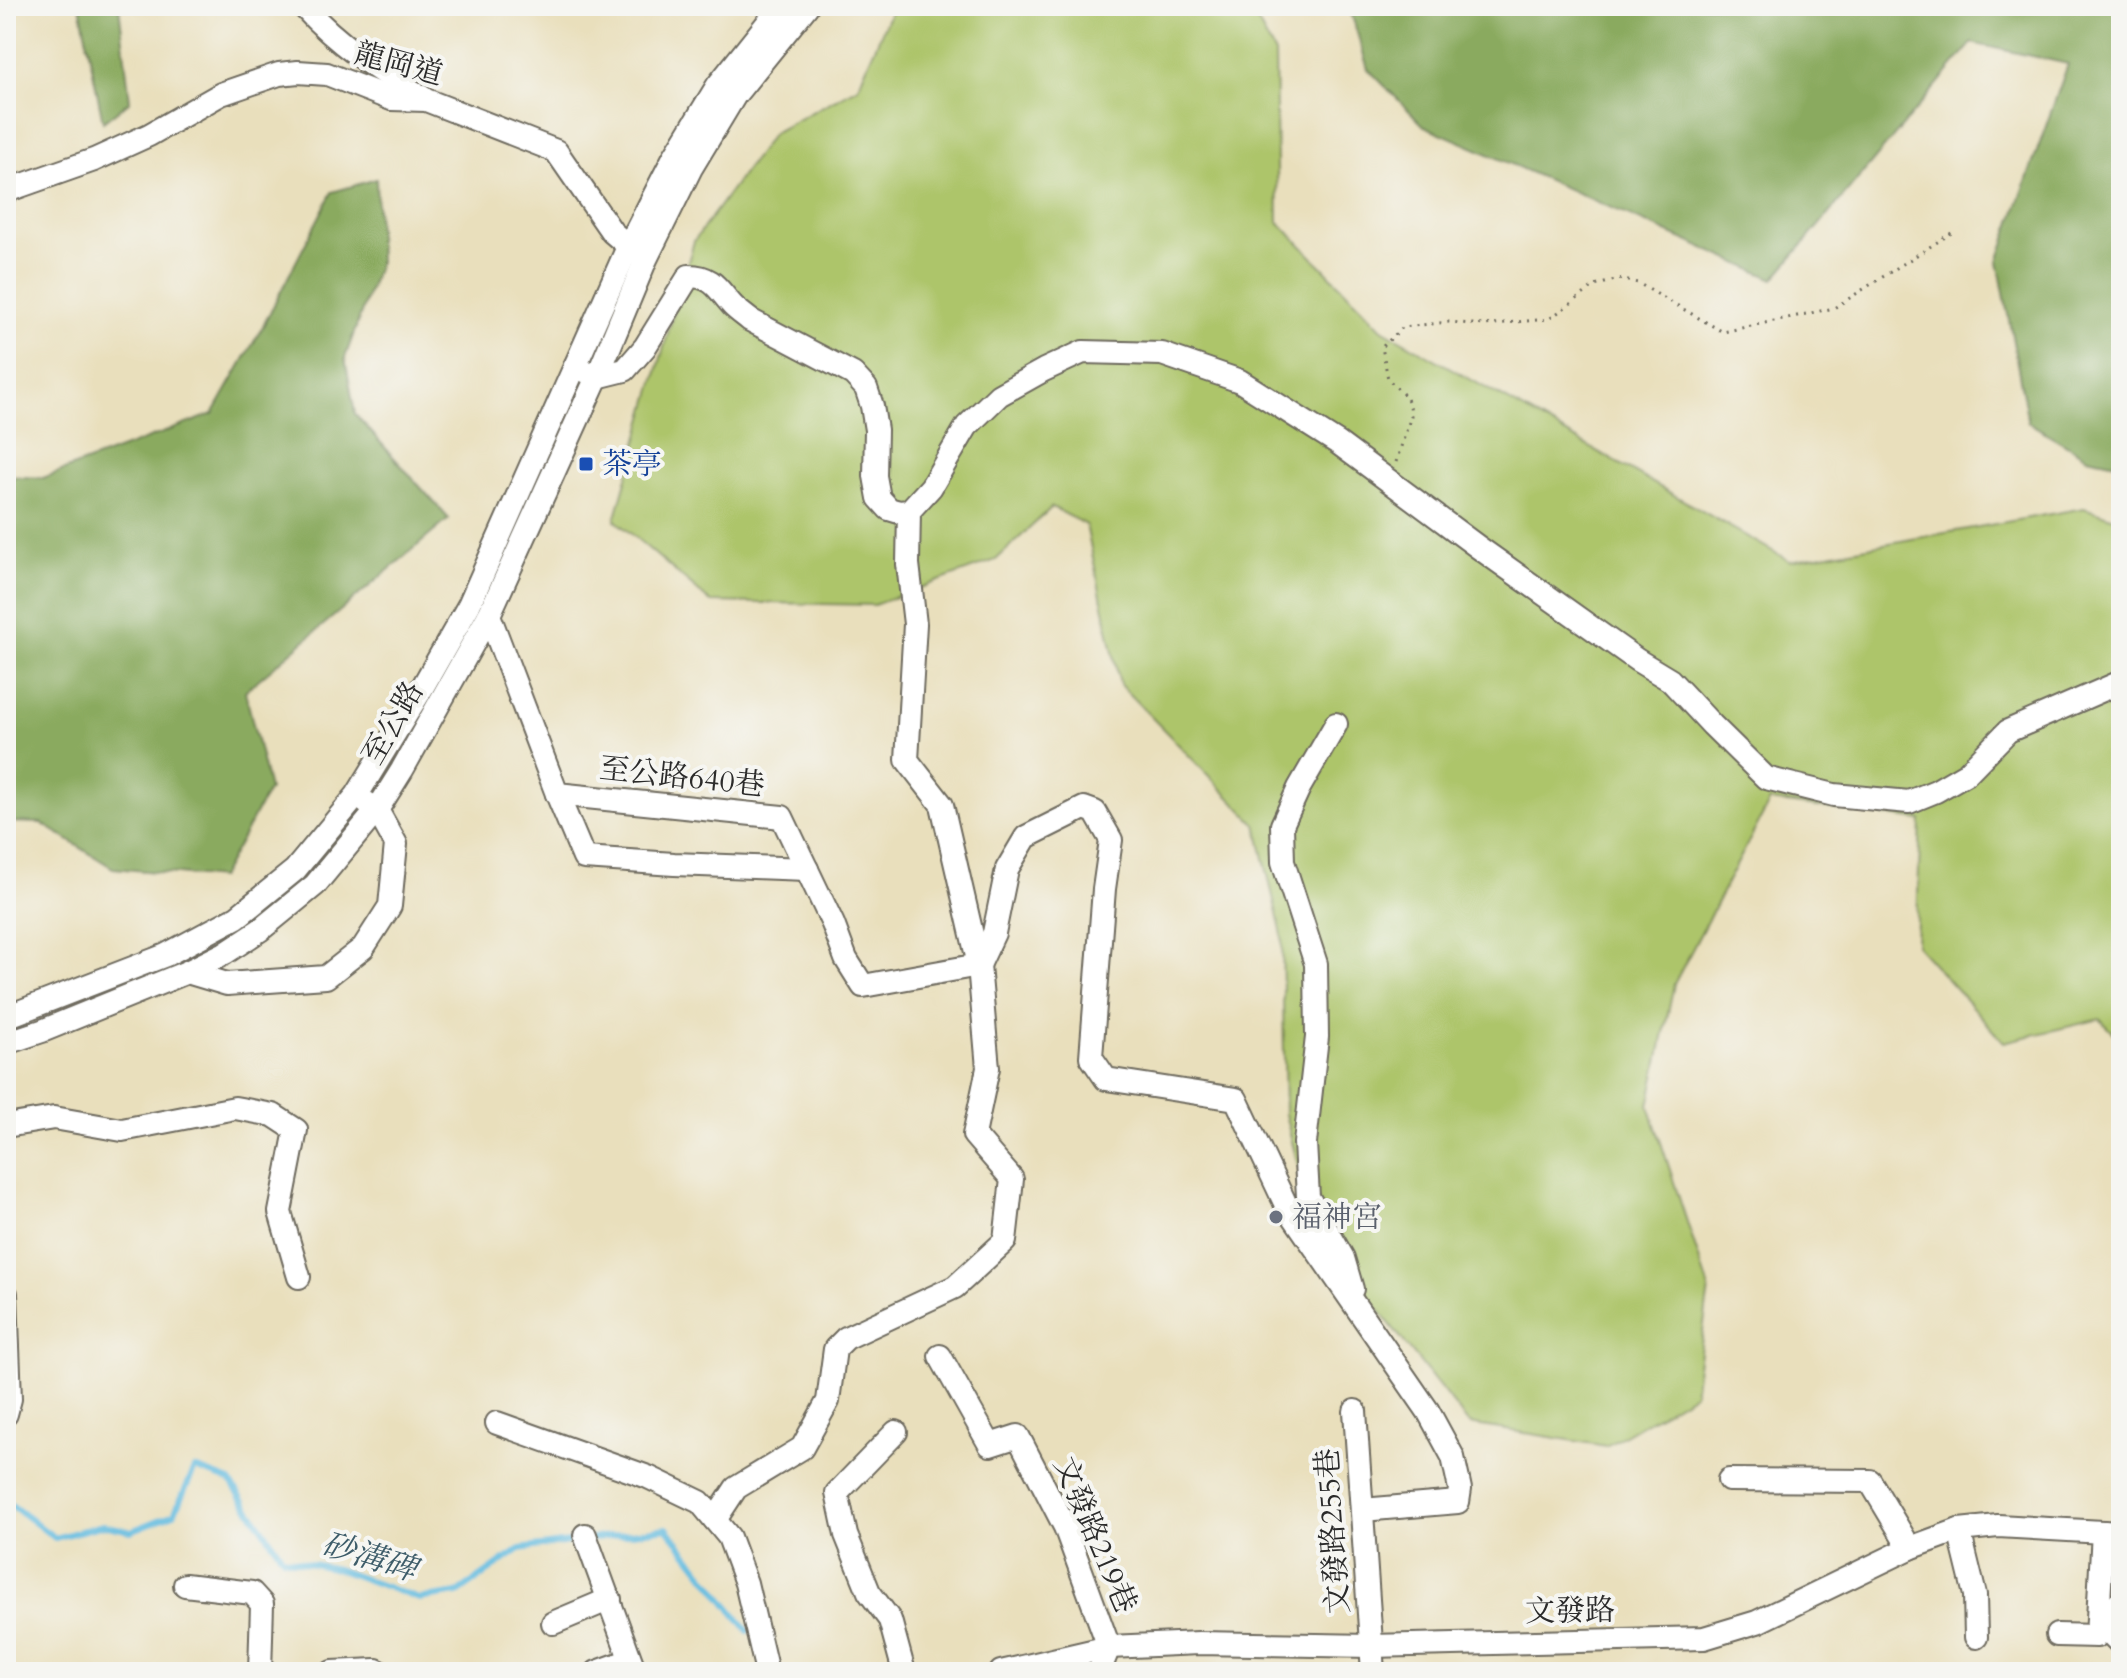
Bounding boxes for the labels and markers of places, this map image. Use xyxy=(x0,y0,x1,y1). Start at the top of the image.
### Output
place label: 茶亭 xyxy=(602,444,662,485)
marker: 茶亭 xyxy=(577,455,595,473)
place label: 福神宮 xyxy=(1292,1197,1382,1238)
marker: 福神宮 xyxy=(1267,1208,1285,1226)

